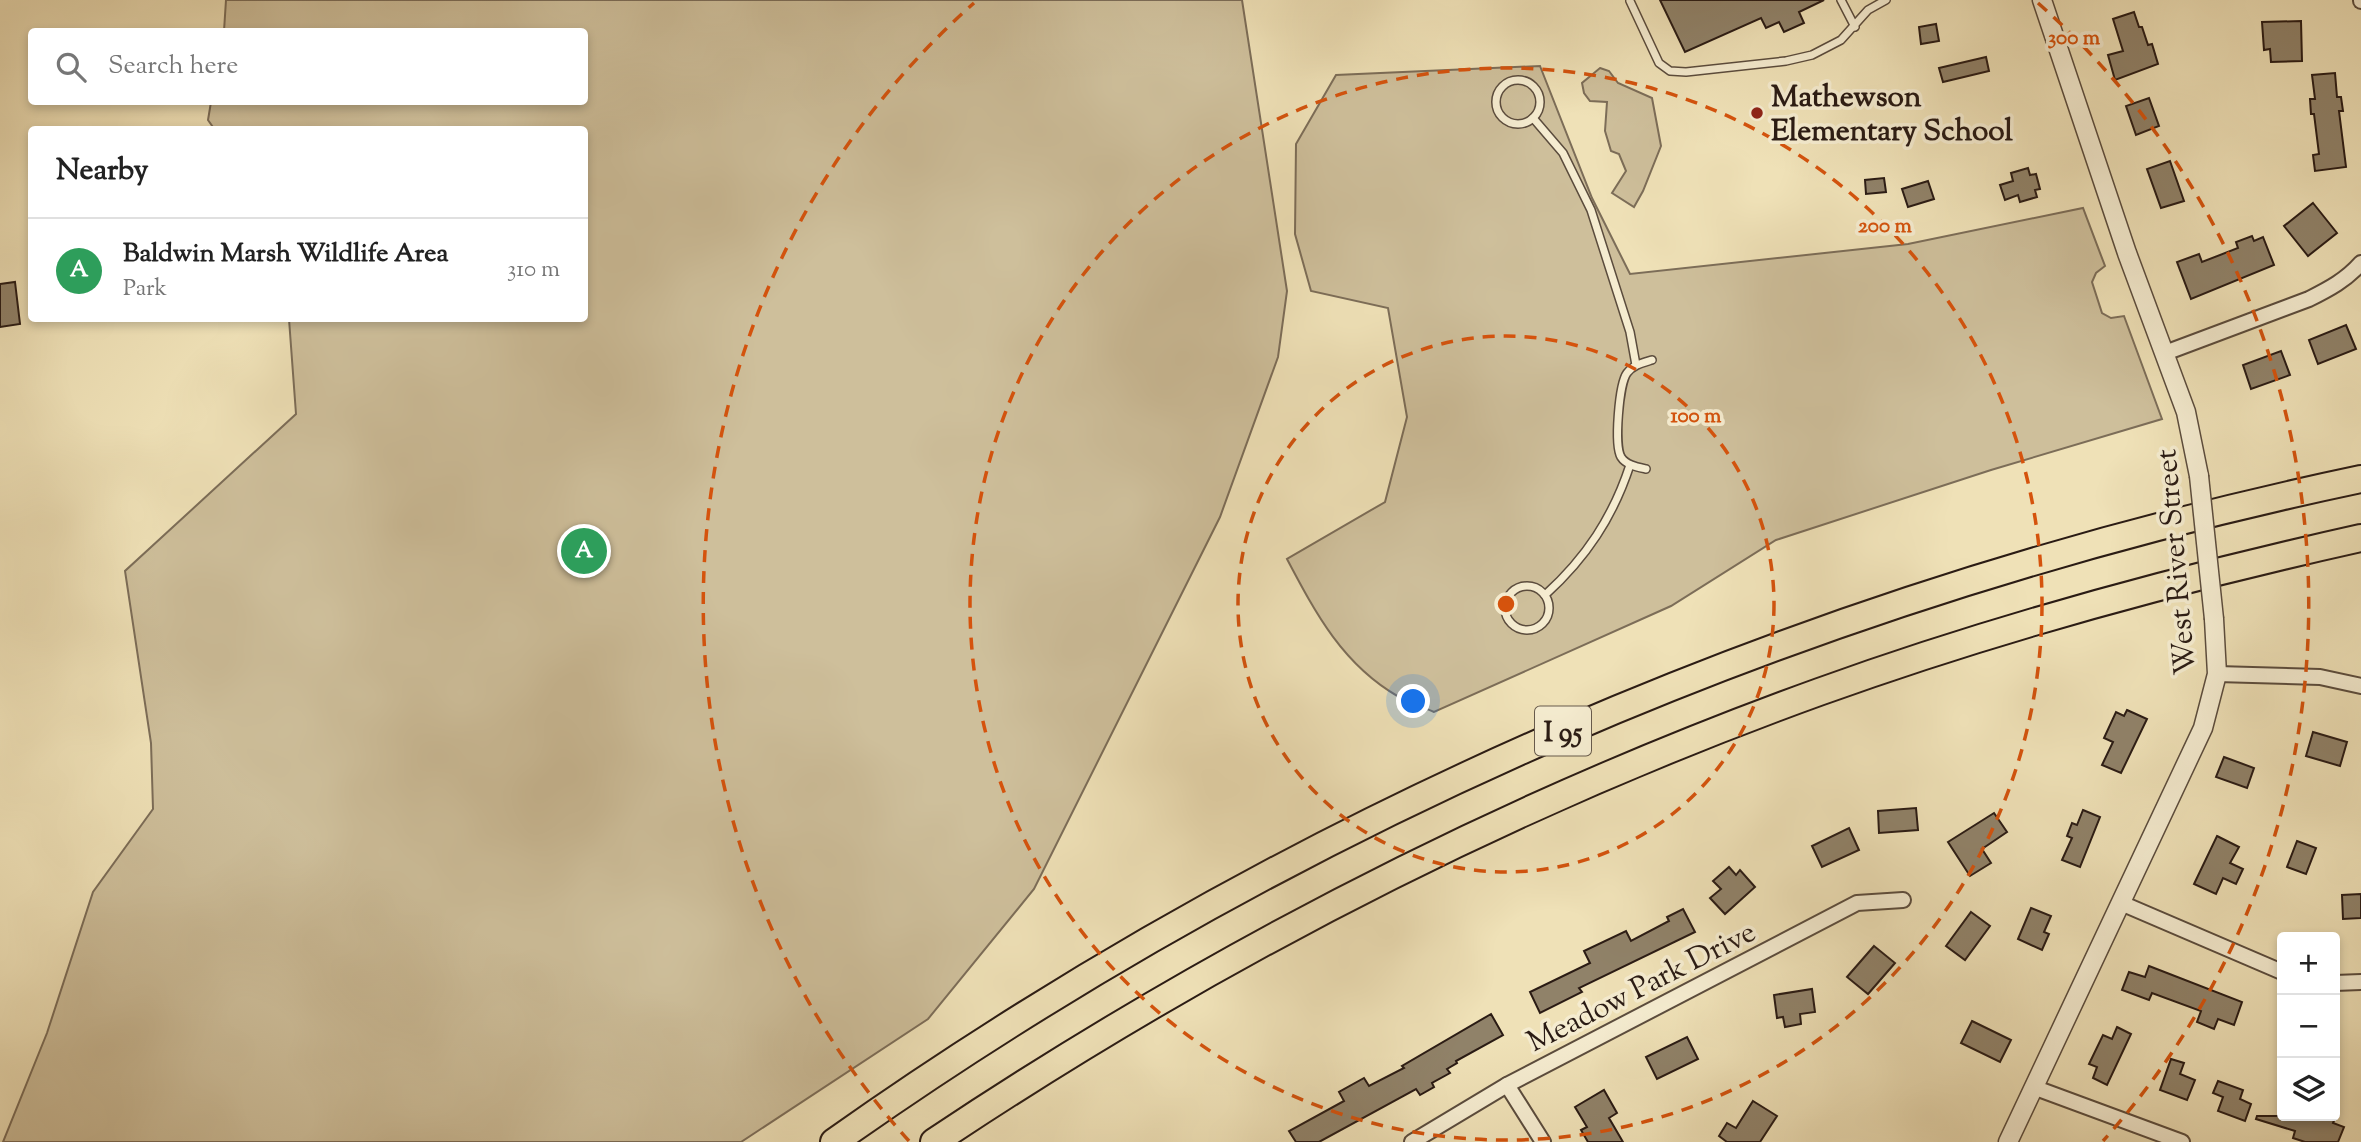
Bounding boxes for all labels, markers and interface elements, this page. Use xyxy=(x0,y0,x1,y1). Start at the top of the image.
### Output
text: 300 m xyxy=(2048,24,2101,54)
search box xyxy=(28,28,588,105)
icon: search xyxy=(52,48,90,86)
text: Search here xyxy=(108,48,238,85)
place label: Mathewson Elementary School xyxy=(1771,77,2014,154)
marker: Mathewson Elementary School xyxy=(1749,105,1765,121)
text: Nearby xyxy=(56,150,148,193)
text: 200 m xyxy=(1858,212,1913,242)
text: Baldwin Marsh Wildlife Area xyxy=(123,236,448,273)
text: A xyxy=(70,254,88,287)
text: 310 m xyxy=(507,254,560,287)
text: Park xyxy=(123,273,167,306)
text: 100 m xyxy=(1671,402,1722,432)
street label: West River Street xyxy=(2146,447,2209,677)
pin: A xyxy=(561,525,607,577)
centre of rings xyxy=(1494,592,1518,616)
your location xyxy=(1396,684,1430,718)
road number: I 95 xyxy=(1535,706,1591,756)
street label: Meadow Park Drive xyxy=(1520,912,1764,1064)
map controls xyxy=(2277,932,2340,1121)
button: + xyxy=(2277,932,2340,995)
button: − xyxy=(2277,995,2340,1058)
button: layers xyxy=(2277,1058,2340,1121)

